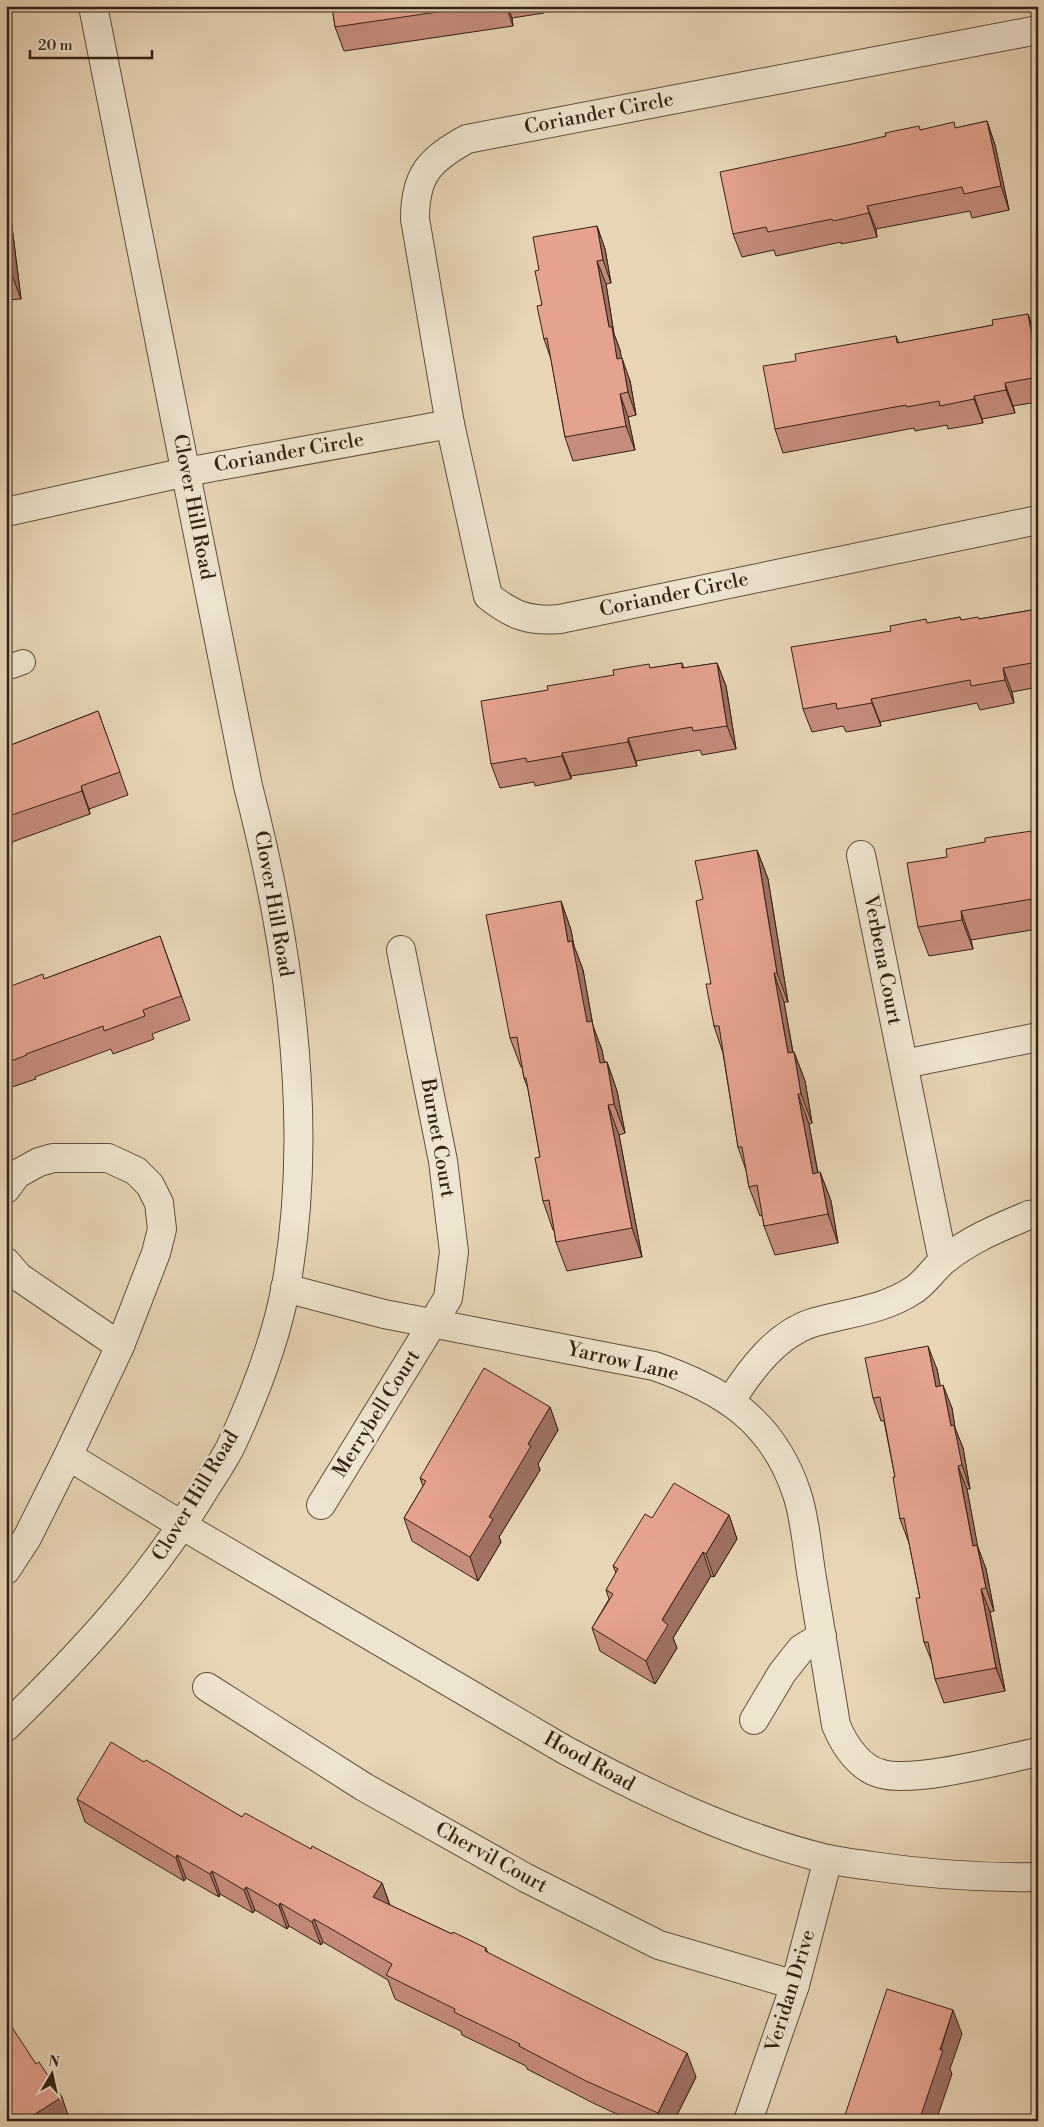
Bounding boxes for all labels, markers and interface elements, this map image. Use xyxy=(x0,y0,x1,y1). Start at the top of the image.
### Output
scale bar xyxy=(30,28,152,60)
text: 20 m xyxy=(38,36,73,55)
street label: Coriander Circle xyxy=(522,87,676,141)
street label: Coriander Circle xyxy=(212,428,366,478)
street label: Clover Hill Road xyxy=(167,432,220,583)
street label: Coriander Circle xyxy=(597,567,751,623)
street label: Clover Hill Road xyxy=(248,829,298,980)
street label: Verbena Court xyxy=(857,892,907,1027)
street label: Burnet Court xyxy=(414,1076,460,1199)
street label: Yarrow Lane xyxy=(564,1337,681,1387)
street label: Merrybell Court xyxy=(328,1345,426,1483)
street label: Clover Hill Road xyxy=(147,1426,245,1566)
street label: Hood Road xyxy=(539,1727,640,1798)
street label: Chervil Court xyxy=(431,1817,551,1899)
street label: Veridan Drive xyxy=(760,1927,821,2056)
north arrow xyxy=(28,2050,78,2100)
text: N xyxy=(47,2052,61,2072)

